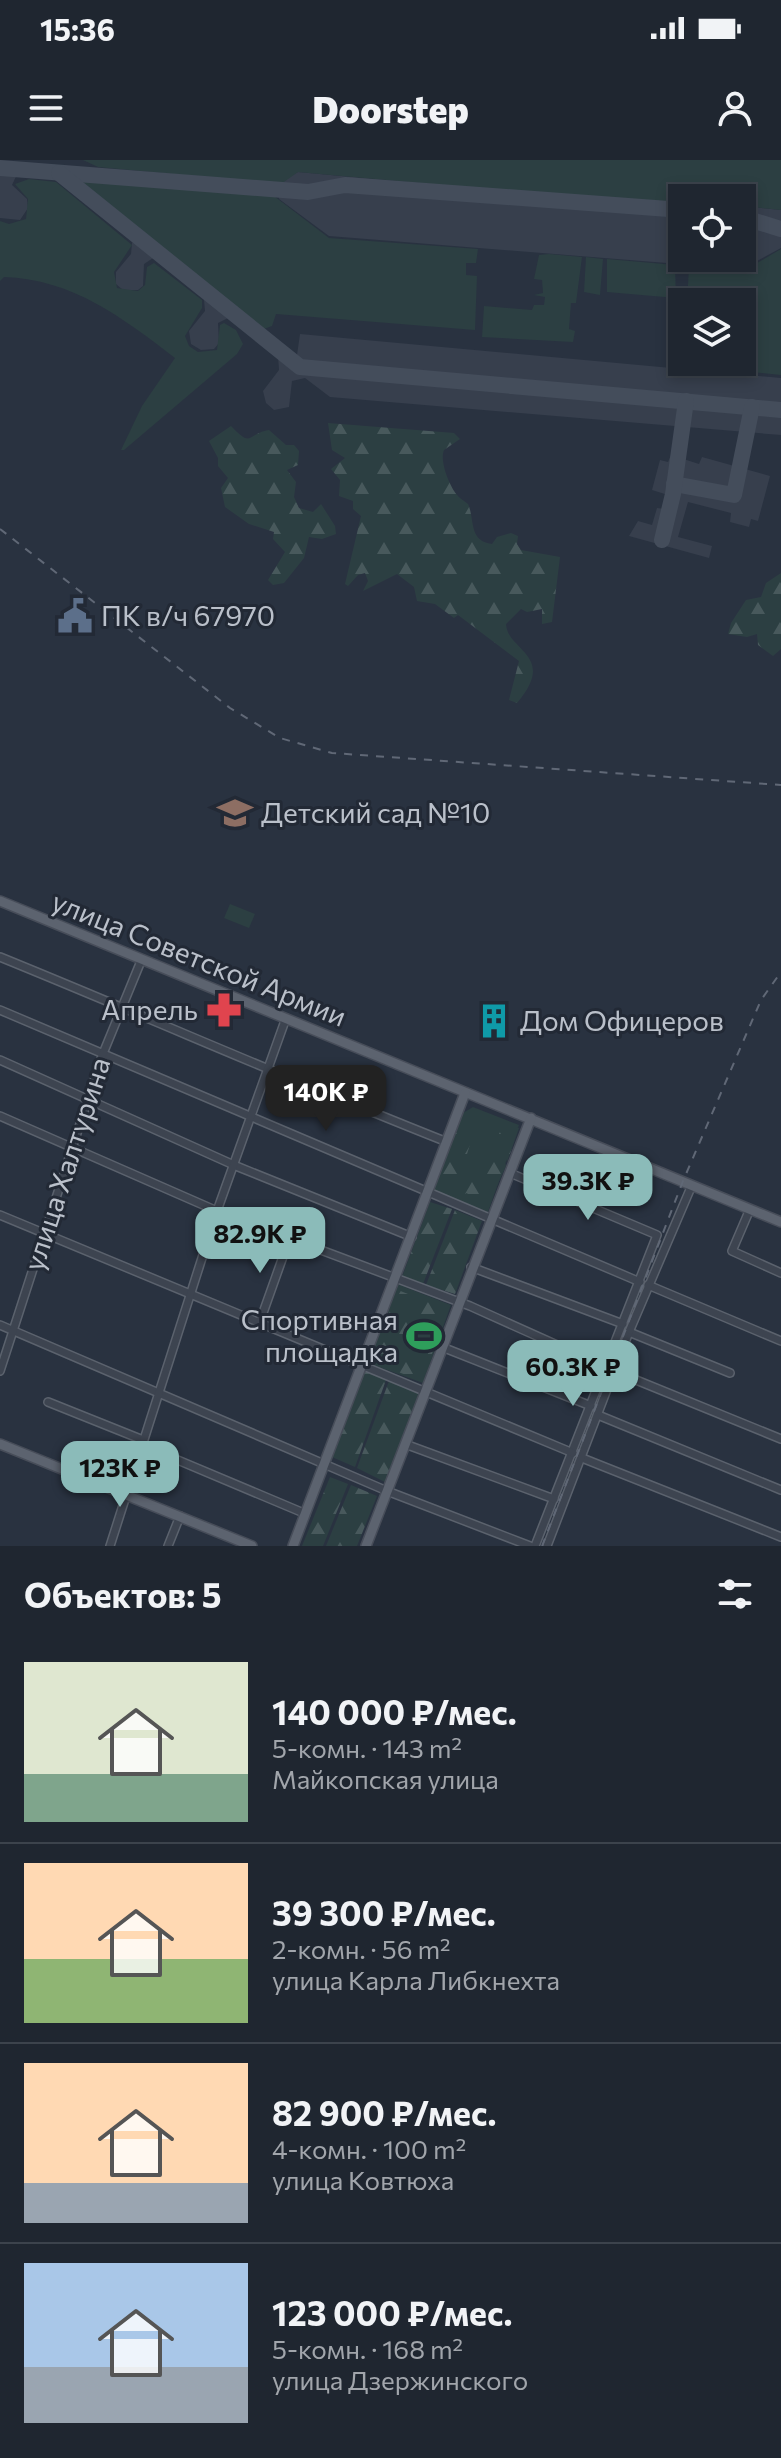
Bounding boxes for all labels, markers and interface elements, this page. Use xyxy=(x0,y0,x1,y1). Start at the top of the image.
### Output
text: 15:36 xyxy=(40,10,115,47)
icon: menu xyxy=(24,86,68,130)
text: Doorstep xyxy=(312,86,469,130)
icon: person xyxy=(713,86,757,130)
map controls xyxy=(668,184,756,376)
button: locate xyxy=(668,184,756,272)
button: layers xyxy=(668,288,756,376)
public building icon: ПК в/ч 67970 xyxy=(56,597,94,635)
place label: ПК в/ч 67970 xyxy=(101,598,275,632)
school or university icon: Детский сад №10 xyxy=(216,794,254,832)
place label: Детский сад №10 xyxy=(261,795,490,829)
street label: улица Советской Армии xyxy=(47,883,352,1033)
pharmacy icon: Апрель xyxy=(205,991,243,1029)
place label: Апрель xyxy=(101,992,198,1026)
building icon: Дом Офицеров xyxy=(475,1002,513,1040)
place label: Дом Офицеров xyxy=(520,1003,724,1037)
street label: улица Халтурина xyxy=(16,1053,117,1275)
pin: 140K ₽ xyxy=(261,1065,391,1133)
text: 140K ₽ xyxy=(283,1075,369,1106)
pin: 39.3K ₽ xyxy=(514,1154,662,1222)
text: 39.3K ₽ xyxy=(541,1164,635,1195)
pin: 82.9K ₽ xyxy=(186,1207,334,1275)
text: 82.9K ₽ xyxy=(213,1217,307,1248)
place label: Спортивная площадка xyxy=(241,1302,398,1368)
sports icon: Спортивная площадка xyxy=(405,1317,443,1355)
pin: 60.3K ₽ xyxy=(499,1340,647,1408)
text: 60.3K ₽ xyxy=(525,1350,621,1381)
pin: 123K ₽ xyxy=(55,1441,185,1509)
text: 123K ₽ xyxy=(79,1451,161,1482)
icon: filters xyxy=(713,1572,757,1616)
text: Объектов: 5 xyxy=(24,1573,221,1615)
text: 140 000 ₽/мес. xyxy=(272,1690,517,1732)
icon: home xyxy=(88,1694,184,1790)
text: 5-комн. · 143 m² xyxy=(272,1732,462,1763)
text: Майкопская улица xyxy=(272,1763,499,1794)
text: 39 300 ₽/мес. xyxy=(272,1891,496,1933)
icon: home xyxy=(88,1895,184,1991)
text: 2-комн. · 56 m² xyxy=(272,1933,451,1964)
text: улица Карла Либкнехта xyxy=(272,1964,560,1995)
text: 82 900 ₽/мес. xyxy=(272,2091,496,2133)
icon: home xyxy=(88,2095,184,2191)
text: 4-комн. · 100 m² xyxy=(272,2133,466,2164)
text: улица Ковтюха xyxy=(272,2164,454,2195)
text: 123 000 ₽/мес. xyxy=(272,2291,512,2333)
icon: home xyxy=(88,2295,184,2391)
text: 5-комн. · 168 m² xyxy=(272,2333,463,2364)
text: улица Дзержинского xyxy=(272,2364,528,2395)

